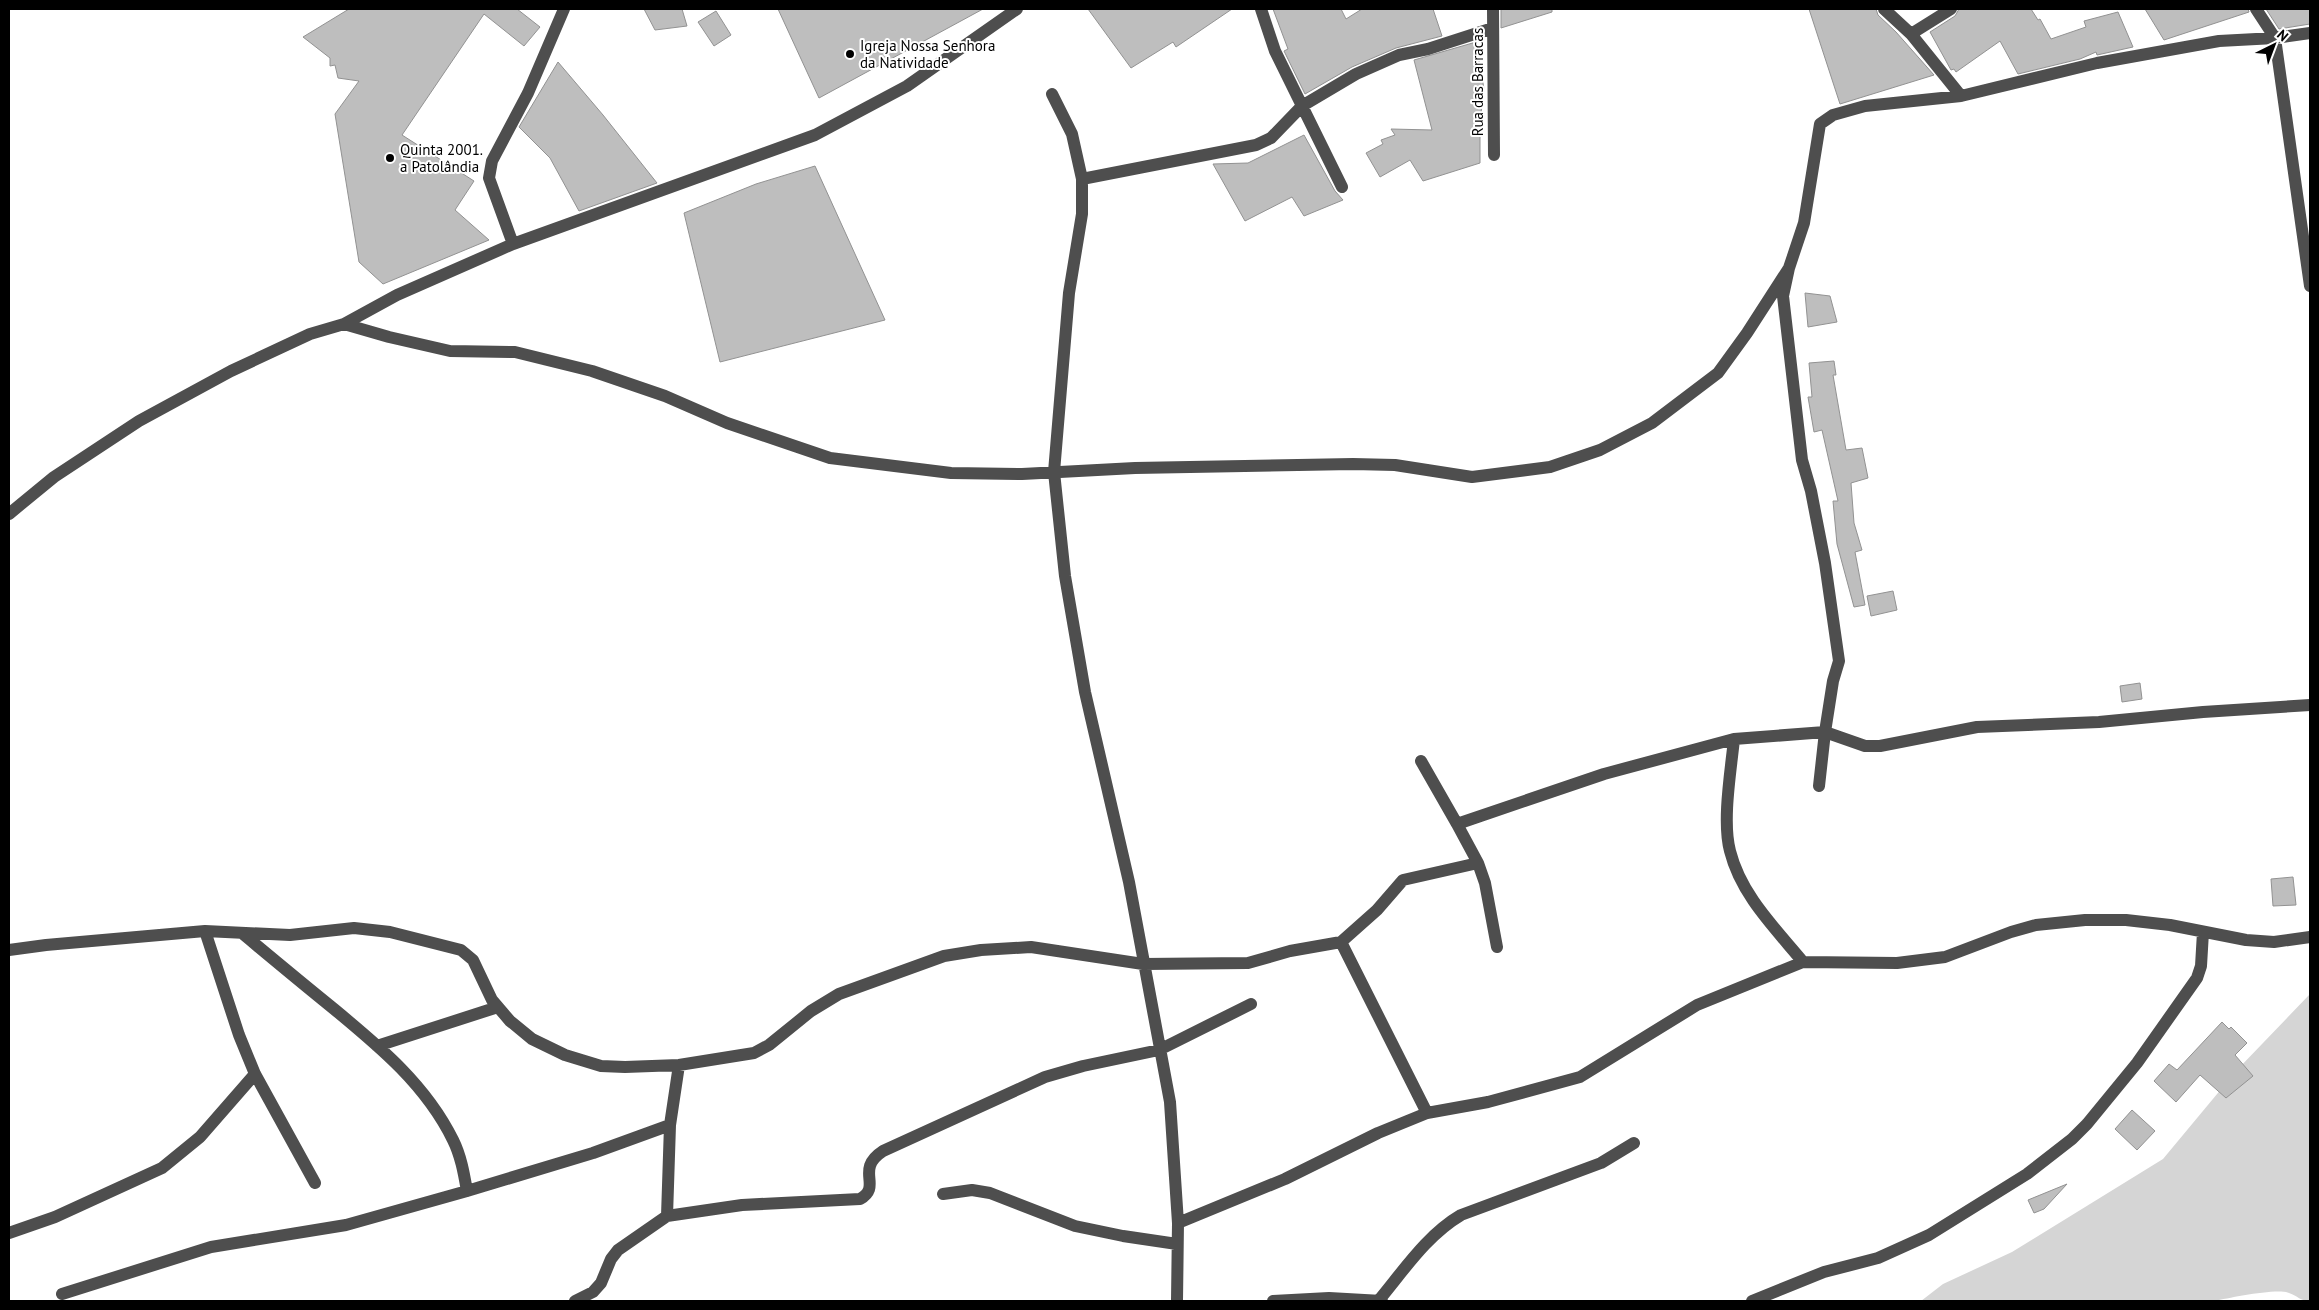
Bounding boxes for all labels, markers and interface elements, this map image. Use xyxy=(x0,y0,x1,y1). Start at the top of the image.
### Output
north arrow xyxy=(2249,20,2299,70)
text: N xyxy=(2273,26,2292,45)
street label: Rua das Barracas xyxy=(1468,28,1487,136)
place label: Igreja Nossa Senhora da Natividade xyxy=(860,36,995,72)
marker: Igreja Nossa Senhora da Natividade xyxy=(844,48,856,60)
place label: Quinta 2001. a Patolândia xyxy=(400,140,483,176)
marker: Quinta 2001. a Patolândia xyxy=(384,152,396,164)

